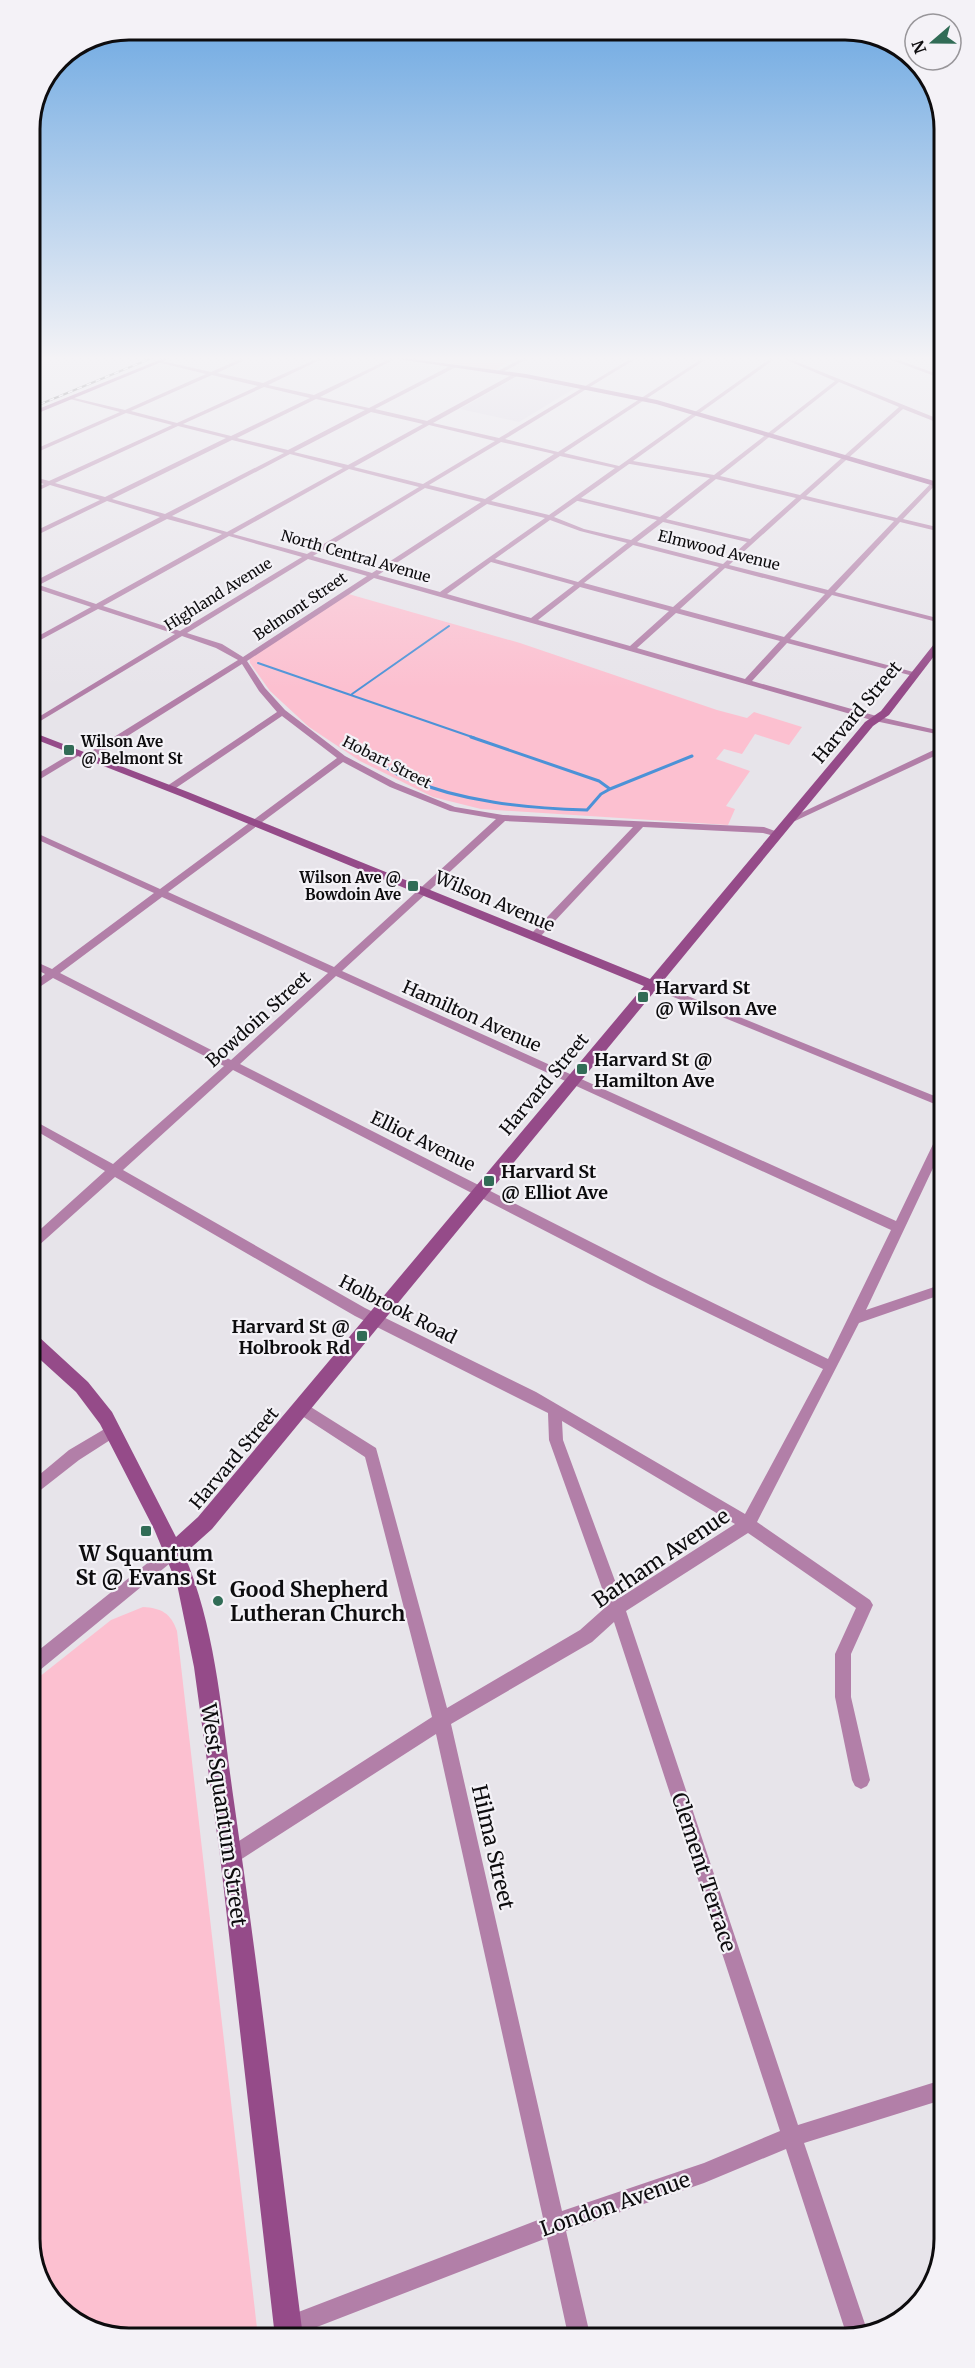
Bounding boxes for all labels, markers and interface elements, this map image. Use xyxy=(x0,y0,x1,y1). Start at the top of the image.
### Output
north arrow xyxy=(903,12,963,72)
text: N xyxy=(907,37,930,56)
street label: North Central Avenue xyxy=(279,526,433,587)
street label: Elmwood Avenue xyxy=(656,526,782,574)
street label: Highland Avenue xyxy=(161,553,275,635)
street label: Belmont Street xyxy=(250,568,350,644)
street label: Harvard Street xyxy=(808,656,906,768)
place label: Wilson Ave @ Belmont St xyxy=(80,732,183,768)
street label: Hobart Street xyxy=(340,732,435,793)
marker: Wilson Ave @ Belmont St xyxy=(62,743,76,757)
street label: Wilson Avenue xyxy=(431,865,558,937)
place label: Wilson Ave @ Bowdoin Ave xyxy=(299,868,401,904)
marker: Wilson Ave @ Bowdoin Ave xyxy=(406,879,420,893)
street label: Bowdoin Street xyxy=(201,966,315,1072)
street label: Hamilton Avenue xyxy=(399,975,545,1057)
place label: Harvard St @ Wilson Ave xyxy=(655,976,777,1020)
marker: Harvard St @ Wilson Ave xyxy=(636,990,650,1004)
street label: Harvard Street xyxy=(495,1028,593,1140)
place label: Harvard St @ Hamilton Ave xyxy=(594,1048,715,1092)
marker: Harvard St @ Hamilton Ave xyxy=(575,1062,589,1076)
street label: Elliot Avenue xyxy=(367,1106,479,1176)
place label: Harvard St @ Elliot Ave xyxy=(501,1160,608,1204)
marker: Harvard St @ Elliot Ave xyxy=(482,1174,496,1188)
street label: Holbrook Road xyxy=(335,1269,461,1349)
place label: Harvard St @ Holbrook Rd xyxy=(231,1315,350,1359)
marker: Harvard St @ Holbrook Rd xyxy=(355,1329,369,1343)
street label: Harvard Street xyxy=(185,1402,283,1514)
street label: Barham Avenue xyxy=(587,1502,735,1614)
marker: W Squantum St @ Evans St xyxy=(139,1524,153,1538)
place label: W Squantum St @ Evans St xyxy=(75,1540,217,1591)
place label: Good Shepherd Lutheran Church xyxy=(230,1576,405,1627)
marker: Good Shepherd Lutheran Church xyxy=(211,1594,225,1608)
street label: West Squantum Street xyxy=(195,1701,253,1928)
street label: Hilma Street xyxy=(466,1782,520,1912)
street label: Clement Terrace xyxy=(666,1789,743,1955)
street label: London Avenue xyxy=(536,2166,694,2242)

